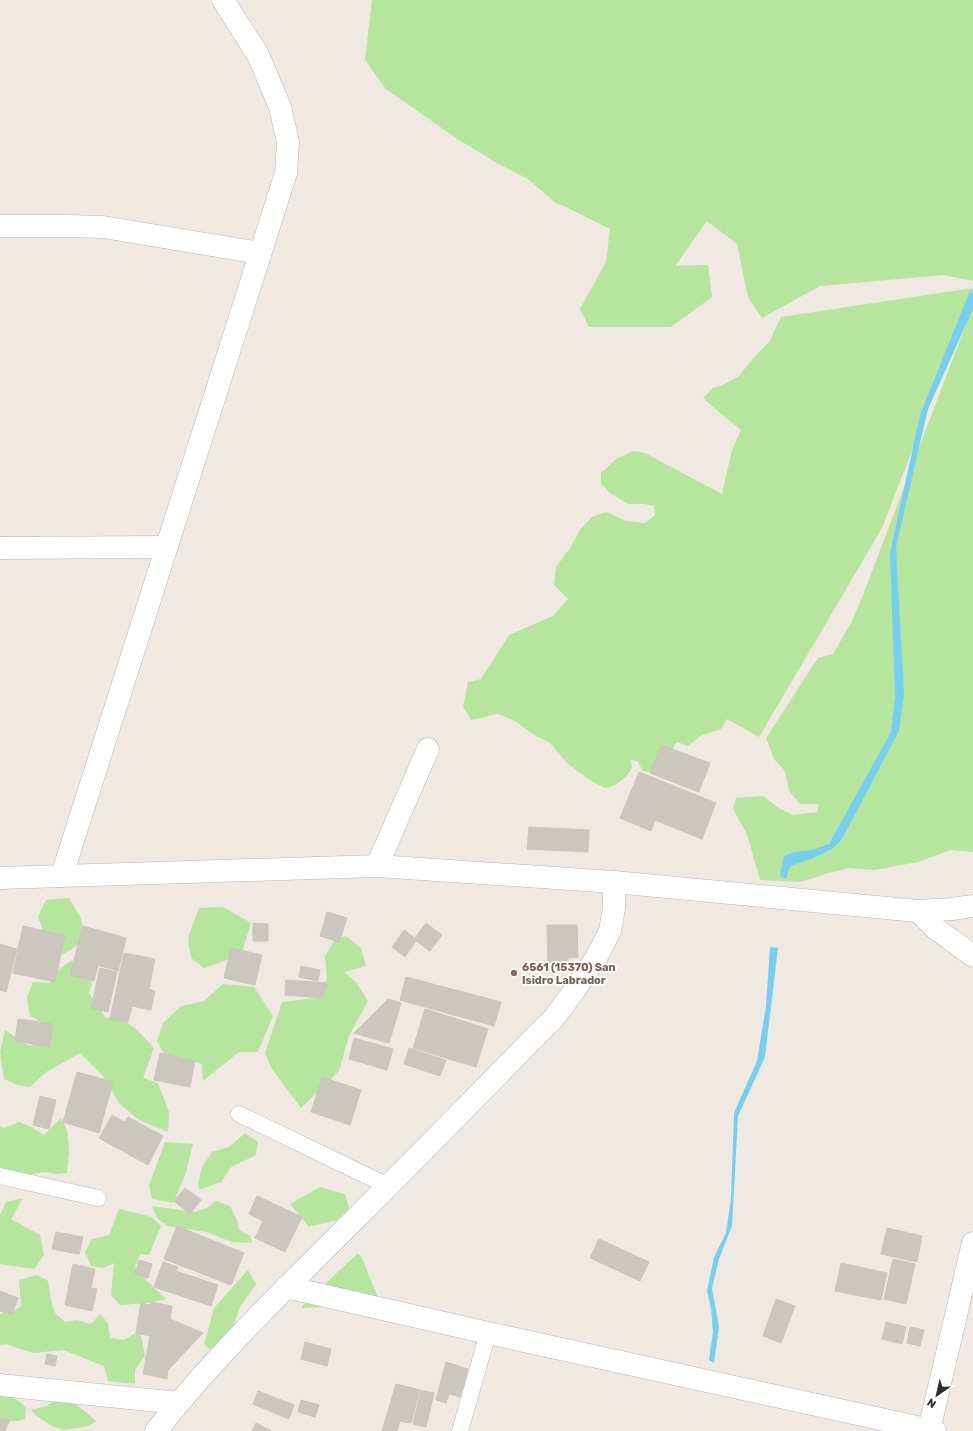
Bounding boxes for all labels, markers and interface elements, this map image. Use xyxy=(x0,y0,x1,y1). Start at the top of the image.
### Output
place label: 6561 (15370) San Isidro Labrador xyxy=(522,961,616,987)
marker: 6561 (15370) San Isidro Labrador xyxy=(509,968,519,978)
north arrow xyxy=(917,1375,957,1415)
text: N xyxy=(925,1395,939,1410)

